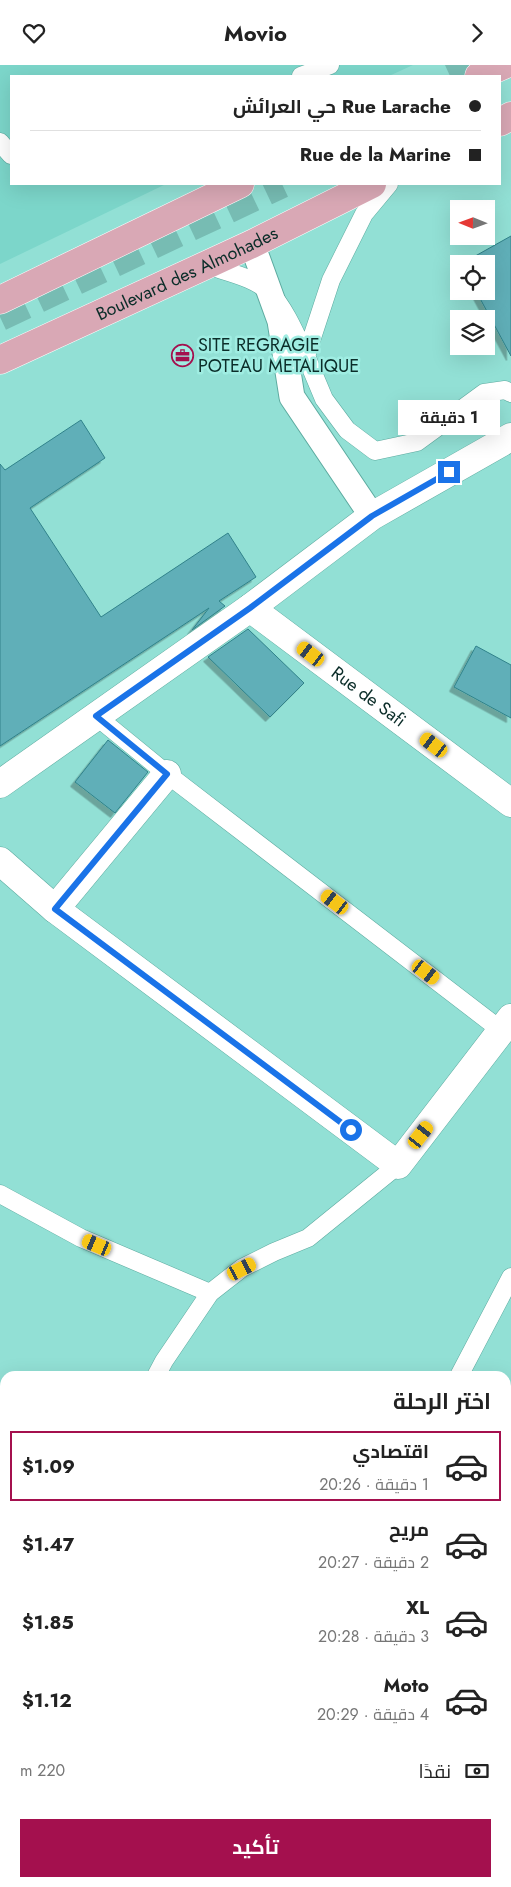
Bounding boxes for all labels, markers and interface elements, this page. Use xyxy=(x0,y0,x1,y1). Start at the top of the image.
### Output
text: Movio xyxy=(224,17,287,49)
icon: heart xyxy=(20,19,48,47)
icon: forward xyxy=(463,19,491,47)
text: Rue Larache حي العرائش xyxy=(233,93,451,120)
text: Rue de la Marine xyxy=(300,141,451,168)
north arrow xyxy=(450,200,495,245)
map controls xyxy=(450,200,495,355)
street label: Boulevard des Almohades xyxy=(92,220,282,327)
button: locate xyxy=(450,255,495,300)
button: layers xyxy=(450,310,495,355)
place label: SITE REGRAGIE POTEAU METALIQUE xyxy=(198,332,359,379)
office icon: SITE REGRAGIE POTEAU METALIQUE xyxy=(170,343,194,367)
callout: 1 دقيقة xyxy=(398,399,500,435)
text: 1 دقيقة xyxy=(420,406,478,429)
route end xyxy=(438,461,460,483)
car xyxy=(294,639,327,669)
street label: Rue de Safi xyxy=(326,660,411,733)
car xyxy=(417,730,450,760)
car xyxy=(318,887,351,917)
car xyxy=(409,957,442,987)
route start xyxy=(340,1119,362,1141)
car xyxy=(405,1119,436,1151)
car xyxy=(80,1232,113,1258)
car xyxy=(225,1256,258,1282)
text: اختر الرحلة xyxy=(393,1385,491,1417)
text: اقتصادي xyxy=(353,1438,429,1465)
icon: car xyxy=(444,1444,489,1489)
text: $1.09 xyxy=(22,1453,75,1480)
text: 1 دقيقة · 20:26 xyxy=(319,1473,429,1496)
text: مريح xyxy=(389,1516,429,1543)
icon: car xyxy=(444,1522,489,1567)
text: $1.47 xyxy=(22,1531,74,1558)
text: 2 دقيقة · 20:27 xyxy=(318,1551,429,1574)
text: XL xyxy=(406,1594,429,1621)
icon: car xyxy=(444,1600,489,1645)
text: $1.85 xyxy=(22,1609,74,1636)
text: 3 دقيقة · 20:28 xyxy=(318,1625,429,1648)
text: Moto xyxy=(384,1672,429,1699)
icon: car xyxy=(444,1678,489,1723)
text: $1.12 xyxy=(22,1687,72,1714)
text: 4 دقيقة · 20:29 xyxy=(317,1703,429,1726)
icon: cash xyxy=(463,1757,491,1785)
text: نقدًا xyxy=(419,1758,451,1785)
text: 220 m xyxy=(20,1759,65,1782)
button: تأكيد xyxy=(20,1819,491,1877)

